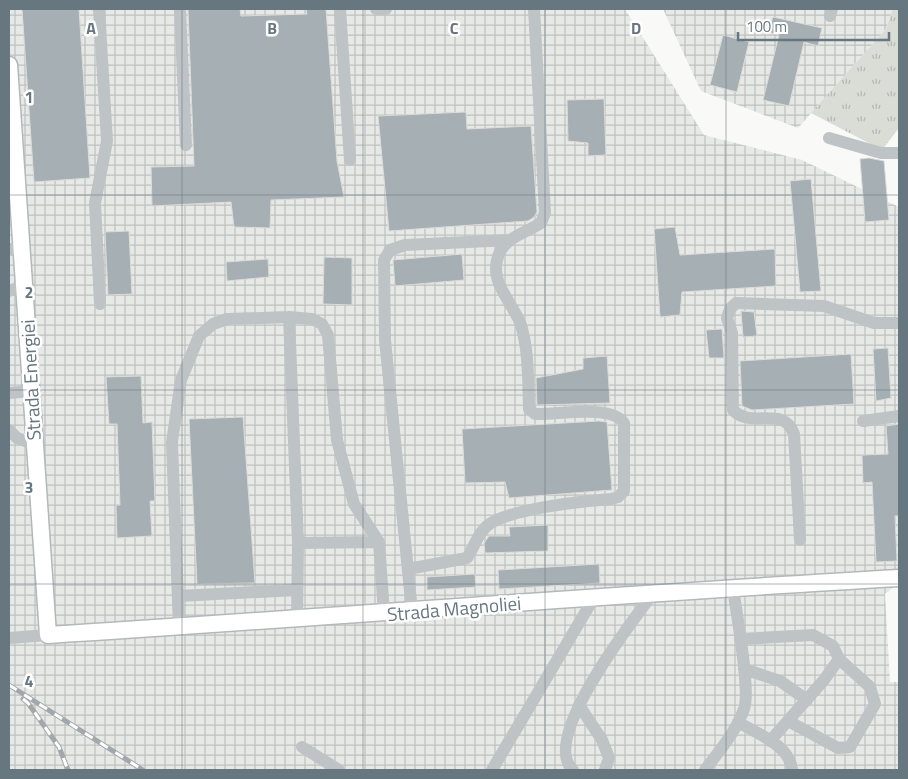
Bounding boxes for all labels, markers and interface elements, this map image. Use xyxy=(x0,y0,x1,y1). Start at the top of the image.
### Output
scale bar xyxy=(738,10,889,42)
text: 100 m xyxy=(746,15,787,38)
text: A xyxy=(86,16,96,40)
text: B xyxy=(267,16,277,40)
text: C xyxy=(450,16,459,40)
text: D xyxy=(631,16,641,40)
text: 1 xyxy=(25,85,33,109)
text: 2 xyxy=(25,280,33,304)
street label: Strada Energiei xyxy=(12,319,48,441)
text: 3 xyxy=(25,475,33,499)
street label: Strada Magnoliei xyxy=(386,588,522,628)
text: 4 xyxy=(25,669,34,693)

